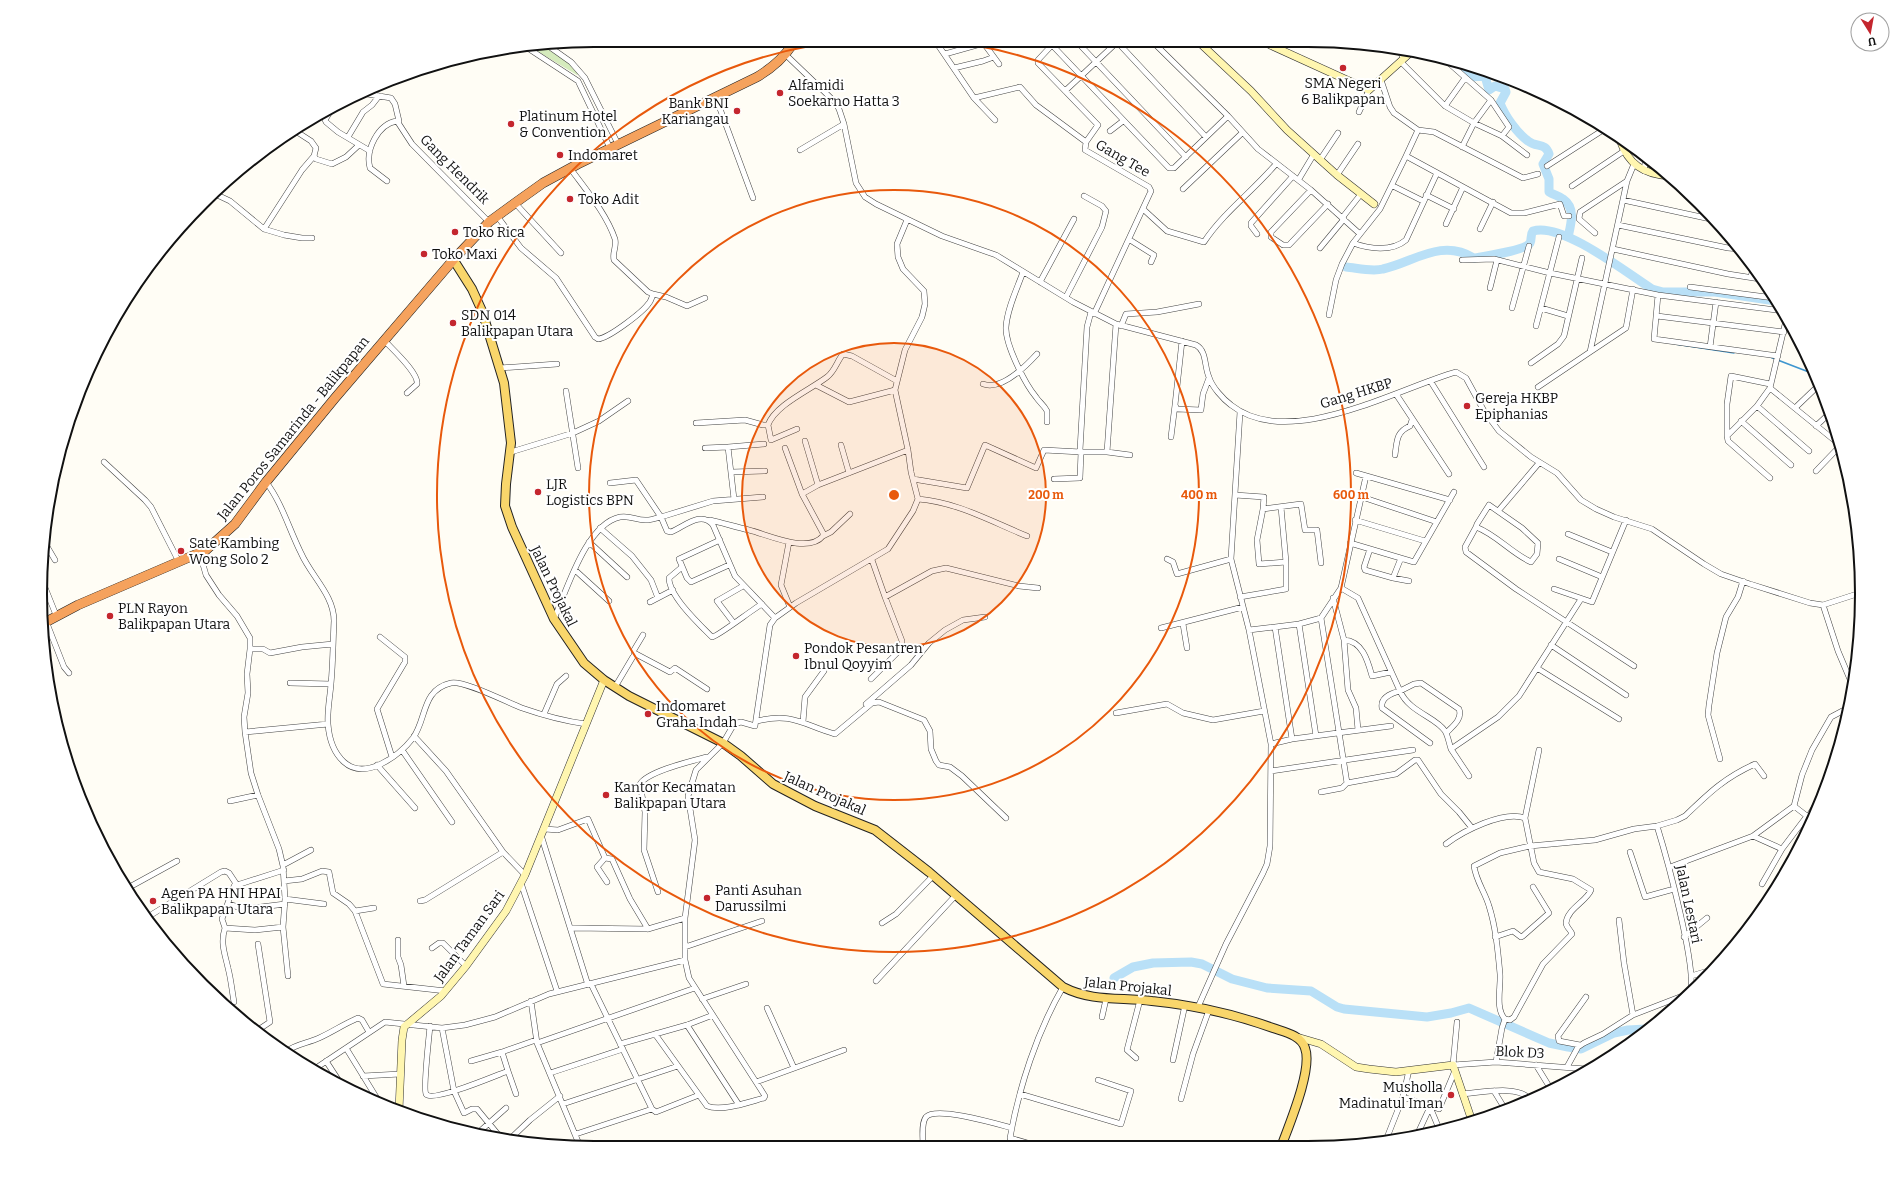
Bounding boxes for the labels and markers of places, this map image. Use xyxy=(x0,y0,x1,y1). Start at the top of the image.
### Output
marker: SMA Negeri 6 Balikpapan xyxy=(1338,63,1348,73)
place label: SMA Negeri 6 Balikpapan xyxy=(1301,75,1385,108)
place label: Alfamidi Soekarno Hatta 3 xyxy=(788,77,900,110)
marker: Alfamidi Soekarno Hatta 3 xyxy=(775,88,785,98)
place label: Bank BNI Kariangau xyxy=(662,95,729,128)
marker: Bank BNI Kariangau xyxy=(732,106,742,116)
place label: Platinum Hotel & Convention xyxy=(519,108,617,141)
marker: Platinum Hotel & Convention xyxy=(506,119,516,129)
place label: Indomaret xyxy=(568,147,638,164)
marker: Indomaret xyxy=(555,150,565,160)
place label: Toko Adit xyxy=(578,191,639,208)
marker: Toko Adit xyxy=(565,194,575,204)
place label: Toko Rica xyxy=(463,224,525,241)
marker: Toko Rica xyxy=(450,227,460,237)
place label: Toko Maxi xyxy=(432,246,497,263)
marker: Toko Maxi xyxy=(419,249,429,259)
place label: SDN 014 Balikpapan Utara xyxy=(461,307,574,340)
marker: SDN 014 Balikpapan Utara xyxy=(448,318,458,328)
place label: Gereja HKBP Epiphanias xyxy=(1475,390,1558,423)
marker: Gereja HKBP Epiphanias xyxy=(1462,401,1472,411)
place label: LJR Logistics BPN xyxy=(546,476,634,509)
marker: LJR Logistics BPN xyxy=(533,487,543,497)
centre of rings xyxy=(887,488,901,502)
place label: Sate Kambing Wong Solo 2 xyxy=(189,535,280,568)
marker: Sate Kambing Wong Solo 2 xyxy=(176,546,186,556)
place label: PLN Rayon Balikpapan Utara xyxy=(118,600,231,633)
marker: PLN Rayon Balikpapan Utara xyxy=(105,611,115,621)
place label: Pondok Pesantren Ibnul Qoyyim xyxy=(804,640,923,673)
marker: Pondok Pesantren Ibnul Qoyyim xyxy=(791,651,801,661)
place label: Indomaret Graha Indah xyxy=(656,698,737,731)
marker: Indomaret Graha Indah xyxy=(643,709,653,719)
place label: Kantor Kecamatan Balikpapan Utara xyxy=(614,779,736,812)
marker: Kantor Kecamatan Balikpapan Utara xyxy=(601,790,611,800)
place label: Panti Asuhan Darussilmi xyxy=(715,882,802,915)
place label: Agen PA HNI HPAI Balikpapan Utara xyxy=(161,885,281,918)
marker: Panti Asuhan Darussilmi xyxy=(702,893,712,903)
marker: Agen PA HNI HPAI Balikpapan Utara xyxy=(148,896,158,906)
place label: Musholla Madinatul Iman xyxy=(1339,1079,1443,1112)
marker: Musholla Madinatul Iman xyxy=(1446,1090,1456,1100)

